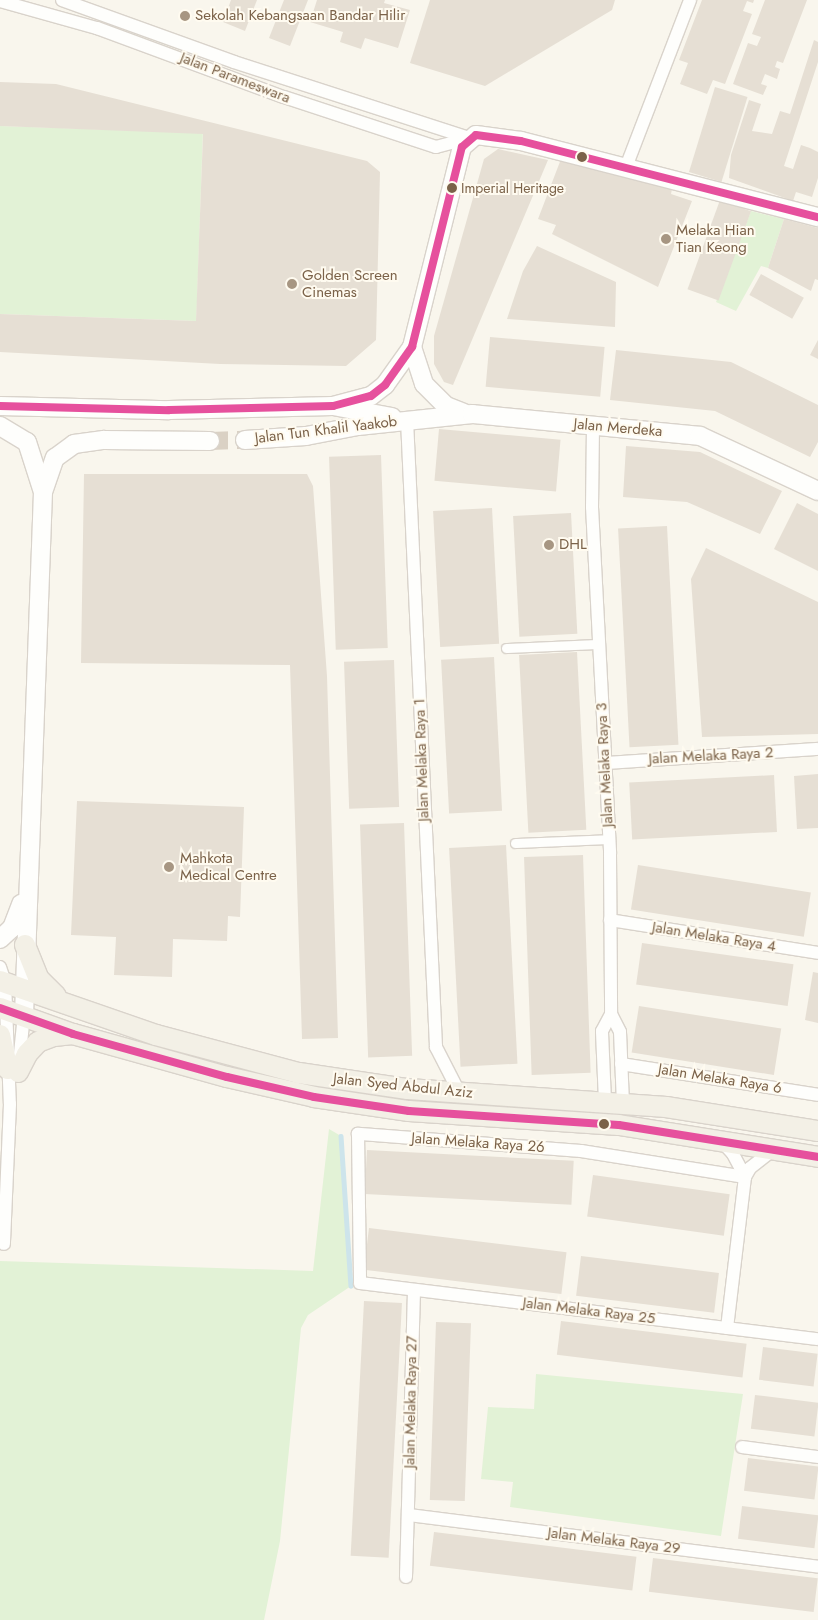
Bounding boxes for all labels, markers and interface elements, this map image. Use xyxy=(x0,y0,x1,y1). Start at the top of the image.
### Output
place label: Sekolah Kebangsaan Bandar Hilir xyxy=(195,7,405,25)
marker: Sekolah Kebangsaan Bandar Hilir xyxy=(179,10,191,22)
street label: Jalan Parameswara xyxy=(177,49,293,107)
unlabelled marker xyxy=(577,152,587,162)
place label: Imperial Heritage xyxy=(461,180,564,196)
marker: Imperial Heritage xyxy=(447,183,457,193)
place label: Melaka Hian Tian Keong xyxy=(676,221,755,256)
marker: Melaka Hian Tian Keong xyxy=(660,233,672,245)
place label: Golden Screen Cinemas xyxy=(302,266,398,301)
marker: Golden Screen Cinemas xyxy=(286,278,298,290)
street label: Jalan Tun Khalil Yaakob xyxy=(254,412,398,448)
street label: Jalan Merdeka xyxy=(573,415,663,441)
place label: DHL xyxy=(559,536,587,554)
marker: DHL xyxy=(543,539,555,551)
street label: Jalan Melaka Raya 1 xyxy=(411,698,433,822)
street label: Jalan Melaka Raya 3 xyxy=(593,702,617,828)
street label: Jalan Melaka Raya 2 xyxy=(648,744,774,768)
place label: Mahkota Medical Centre xyxy=(180,849,277,884)
marker: Mahkota Medical Centre xyxy=(162,860,176,874)
street label: Jalan Melaka Raya 4 xyxy=(651,918,777,956)
street label: Jalan Melaka Raya 6 xyxy=(657,1060,783,1098)
street label: Jalan Syed Abdul Aziz xyxy=(332,1070,474,1102)
unlabelled marker xyxy=(599,1119,609,1129)
street label: Jalan Melaka Raya 26 xyxy=(411,1129,545,1157)
street label: Jalan Melaka Raya 25 xyxy=(522,1294,656,1328)
street label: Jalan Melaka Raya 27 xyxy=(401,1335,421,1469)
street label: Jalan Melaka Raya 29 xyxy=(547,1524,681,1558)

